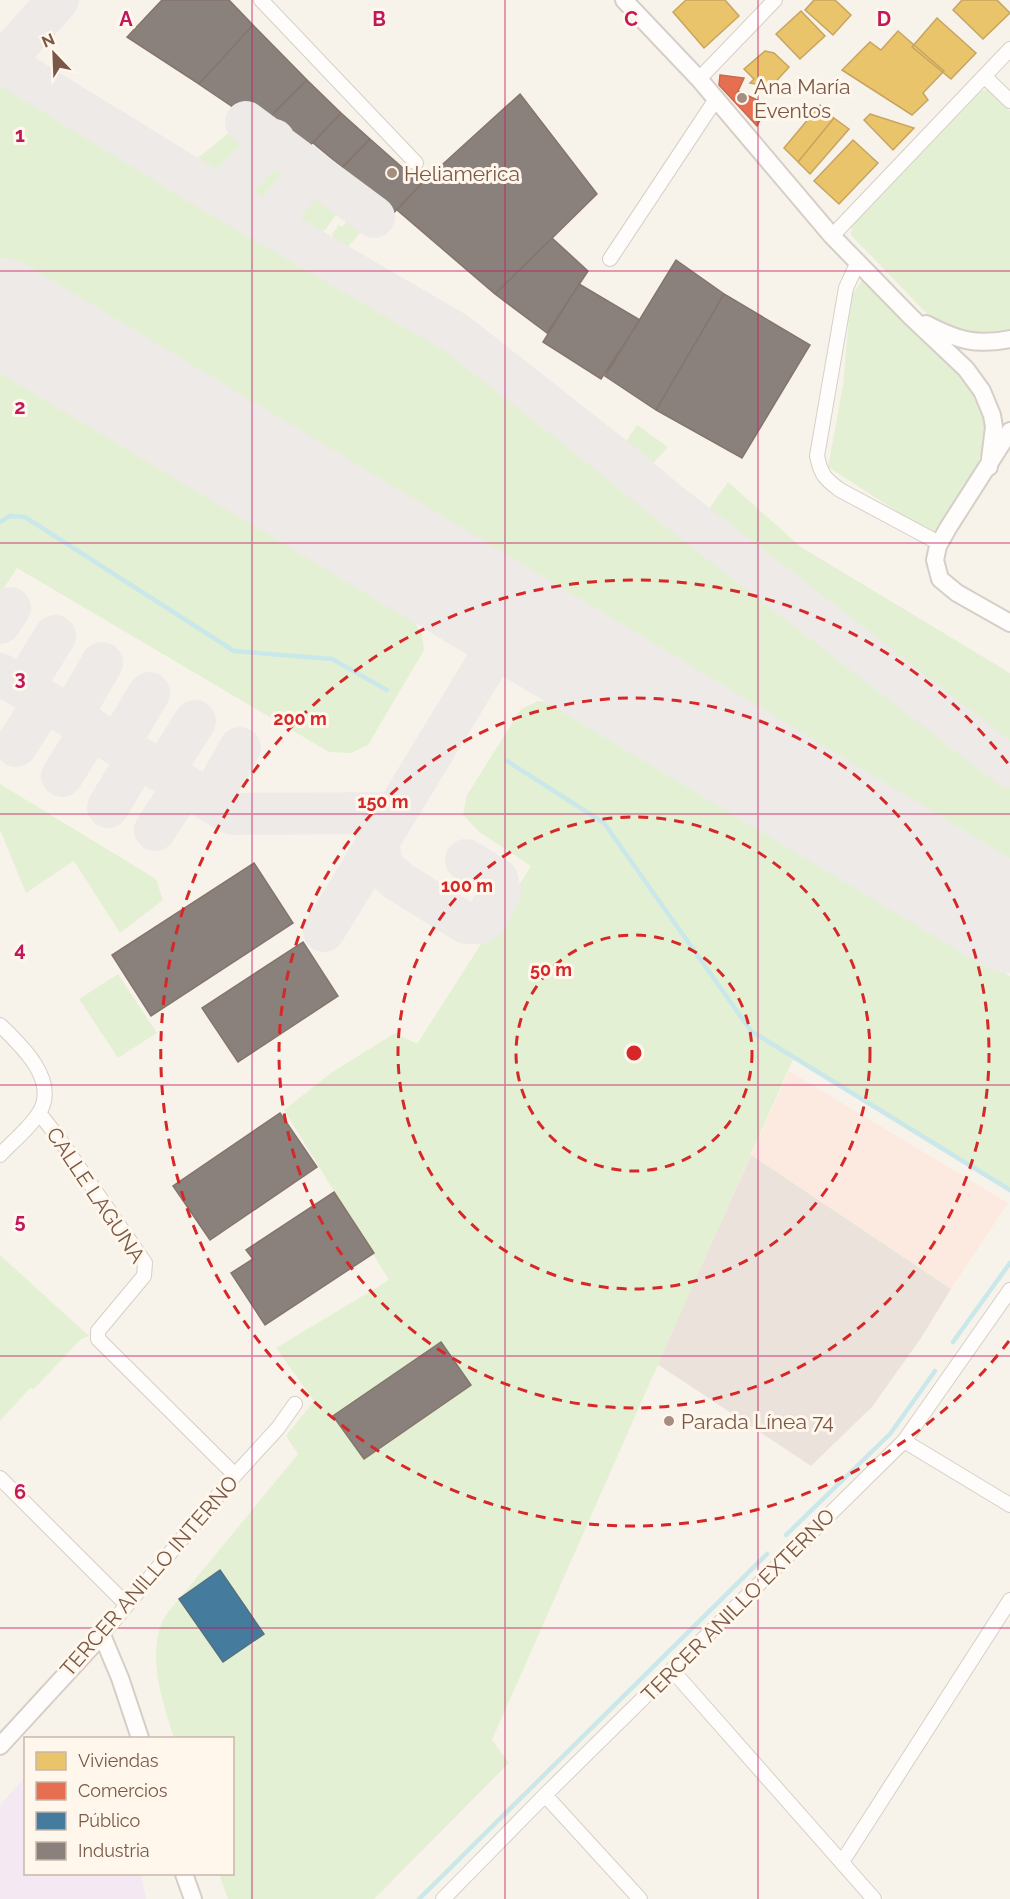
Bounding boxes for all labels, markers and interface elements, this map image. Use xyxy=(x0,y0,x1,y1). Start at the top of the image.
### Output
text: A xyxy=(119,7,133,31)
text: B xyxy=(372,7,386,31)
text: C xyxy=(624,7,638,31)
text: D xyxy=(877,7,891,31)
north arrow xyxy=(24,24,84,84)
text: N xyxy=(39,30,58,52)
place label: Ana María Eventos xyxy=(754,74,850,123)
marker: Ana María Eventos xyxy=(735,91,749,105)
text: 1 xyxy=(15,123,25,147)
place label: Heliamerica xyxy=(404,161,520,186)
marker: Heliamerica xyxy=(385,166,399,180)
text: 2 xyxy=(14,395,26,419)
text: 3 xyxy=(14,666,26,690)
text: 200 m xyxy=(273,708,327,729)
text: 150 m xyxy=(358,791,409,812)
text: 100 m xyxy=(441,875,493,896)
text: 4 xyxy=(14,937,26,961)
text: 50 m xyxy=(530,959,572,980)
centre of rings xyxy=(624,1043,644,1063)
street label: CALLE LAGUNA xyxy=(41,1122,151,1268)
text: 5 xyxy=(14,1209,26,1233)
place label: Parada Línea 74 xyxy=(681,1409,834,1434)
marker: Parada Línea 74 xyxy=(662,1414,676,1428)
street label: TERCER ANILLO INTERNO xyxy=(55,1470,243,1682)
text: 6 xyxy=(14,1480,26,1504)
street label: TERCER ANILLO EXTERNO xyxy=(636,1503,840,1707)
legend xyxy=(24,1737,234,1875)
text: Viviendas xyxy=(78,1750,159,1771)
text: Comercios xyxy=(78,1780,168,1801)
text: Público xyxy=(78,1810,141,1831)
text: Industria xyxy=(78,1840,150,1861)

